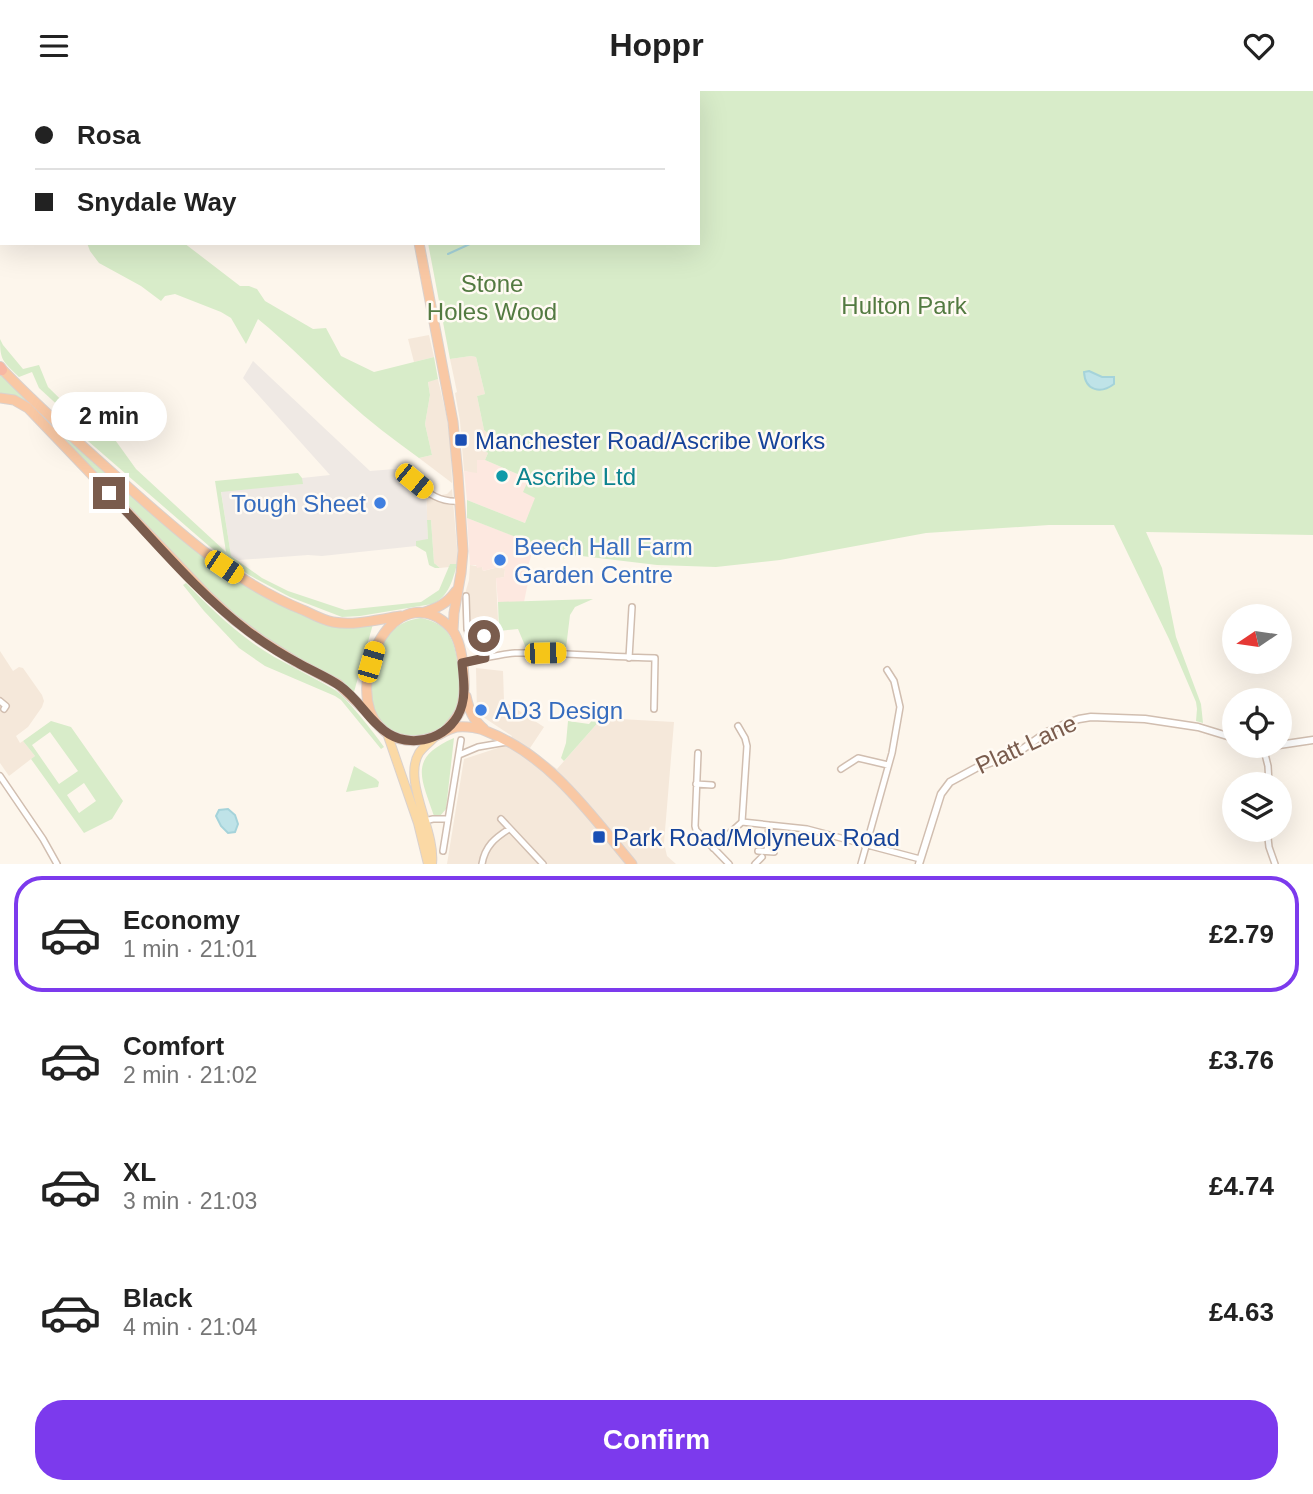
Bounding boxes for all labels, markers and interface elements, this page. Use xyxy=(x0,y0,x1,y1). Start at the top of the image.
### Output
icon: menu xyxy=(35,27,73,65)
text: Hoppr xyxy=(609,27,704,63)
icon: heart xyxy=(1240,27,1278,65)
text: Rosa xyxy=(77,120,141,150)
text: Snydale Way xyxy=(77,187,236,217)
park label: Stone Holes Wood xyxy=(427,270,557,325)
park label: Hulton Park xyxy=(841,292,968,319)
callout: 2 min xyxy=(51,391,167,441)
text: 2 min xyxy=(79,403,139,429)
place label: Manchester Road/Ascribe Works xyxy=(475,427,825,454)
marker: Manchester Road/Ascribe Works xyxy=(453,432,469,448)
car xyxy=(392,460,437,502)
place label: Ascribe Ltd xyxy=(516,463,636,490)
marker: Ascribe Ltd xyxy=(494,468,510,484)
route end xyxy=(93,477,125,509)
place label: Tough Sheet xyxy=(231,490,366,517)
marker: Tough Sheet xyxy=(372,495,388,511)
place label: Beech Hall Farm Garden Centre xyxy=(514,533,693,588)
car xyxy=(201,547,248,587)
marker: Beech Hall Farm Garden Centre xyxy=(492,552,508,568)
north arrow xyxy=(1222,604,1292,674)
map controls xyxy=(1222,604,1292,842)
route start xyxy=(468,620,500,652)
car xyxy=(356,639,387,685)
car xyxy=(524,642,567,664)
button: locate xyxy=(1222,688,1292,758)
place label: AD3 Design xyxy=(495,697,623,724)
marker: AD3 Design xyxy=(473,702,489,718)
street label: Platt Lane xyxy=(971,709,1081,779)
button: layers xyxy=(1222,772,1292,842)
place label: Park Road/Molyneux Road xyxy=(613,824,900,851)
marker: Park Road/Molyneux Road xyxy=(591,829,607,845)
icon: car xyxy=(39,903,102,966)
text: Economy xyxy=(123,905,240,935)
text: £2.79 xyxy=(1209,919,1274,949)
text: 1 min · 21:01 xyxy=(123,936,257,962)
icon: car xyxy=(39,1029,102,1092)
text: Comfort xyxy=(123,1031,224,1061)
text: £3.76 xyxy=(1209,1045,1274,1075)
text: 2 min · 21:02 xyxy=(123,1062,257,1088)
icon: car xyxy=(39,1155,102,1218)
text: XL xyxy=(123,1157,156,1187)
text: £4.74 xyxy=(1209,1171,1274,1201)
text: 3 min · 21:03 xyxy=(123,1188,257,1214)
icon: car xyxy=(39,1281,102,1344)
text: Black xyxy=(123,1283,192,1313)
text: £4.63 xyxy=(1209,1297,1274,1327)
text: 4 min · 21:04 xyxy=(123,1314,257,1340)
button: Confirm xyxy=(35,1400,1278,1480)

